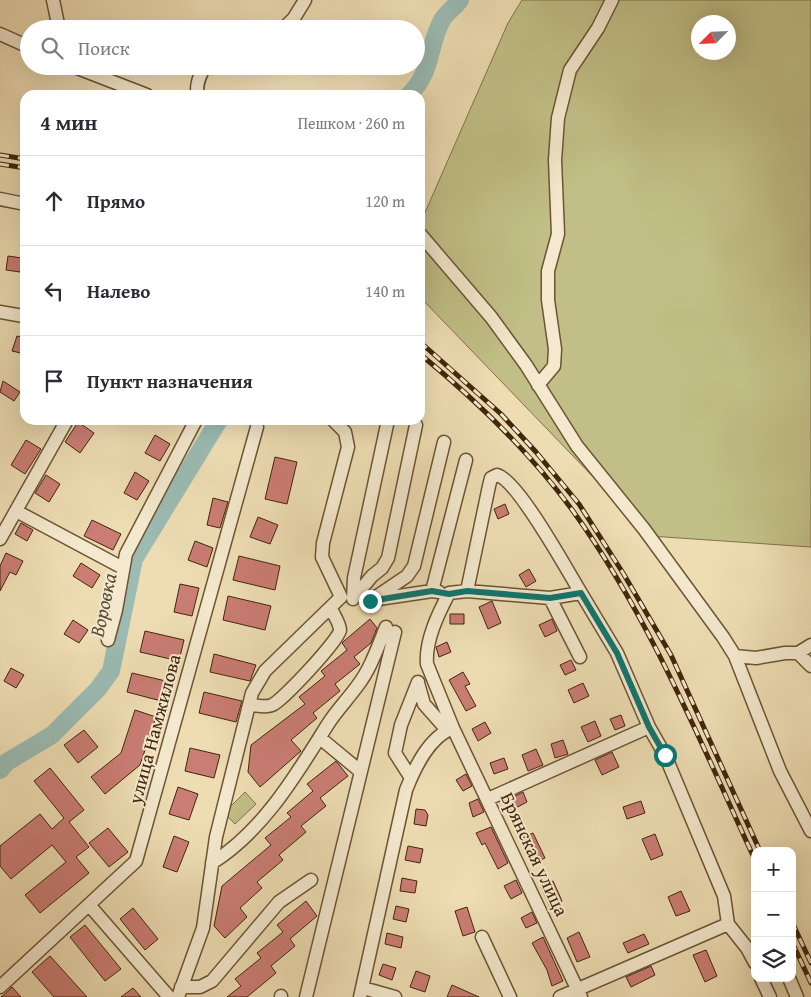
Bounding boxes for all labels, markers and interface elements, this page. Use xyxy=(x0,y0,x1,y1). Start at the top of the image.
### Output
north arrow xyxy=(691,15,736,60)
search box xyxy=(20,20,425,75)
icon: search xyxy=(38,34,66,62)
text: Поиск xyxy=(78,34,130,62)
text: 4 мин xyxy=(40,107,97,138)
text: Пешком · 260 m xyxy=(298,111,405,135)
icon: ahead xyxy=(40,187,68,215)
text: Прямо xyxy=(87,187,145,215)
text: 120 m xyxy=(365,189,405,213)
icon: left xyxy=(40,277,68,305)
text: Налево xyxy=(87,277,150,305)
text: 140 m xyxy=(365,279,405,303)
icon: arrive xyxy=(40,367,68,395)
text: Пункт назначения xyxy=(87,367,253,395)
water label: Воровка xyxy=(81,569,124,641)
route end xyxy=(359,590,382,613)
street label: улица Намжилова xyxy=(120,651,188,808)
route start xyxy=(654,744,677,767)
street label: Брянская улица xyxy=(494,787,576,921)
map controls xyxy=(751,847,796,982)
button: + xyxy=(751,847,796,892)
button: − xyxy=(751,892,796,937)
button: layers xyxy=(751,937,796,982)

